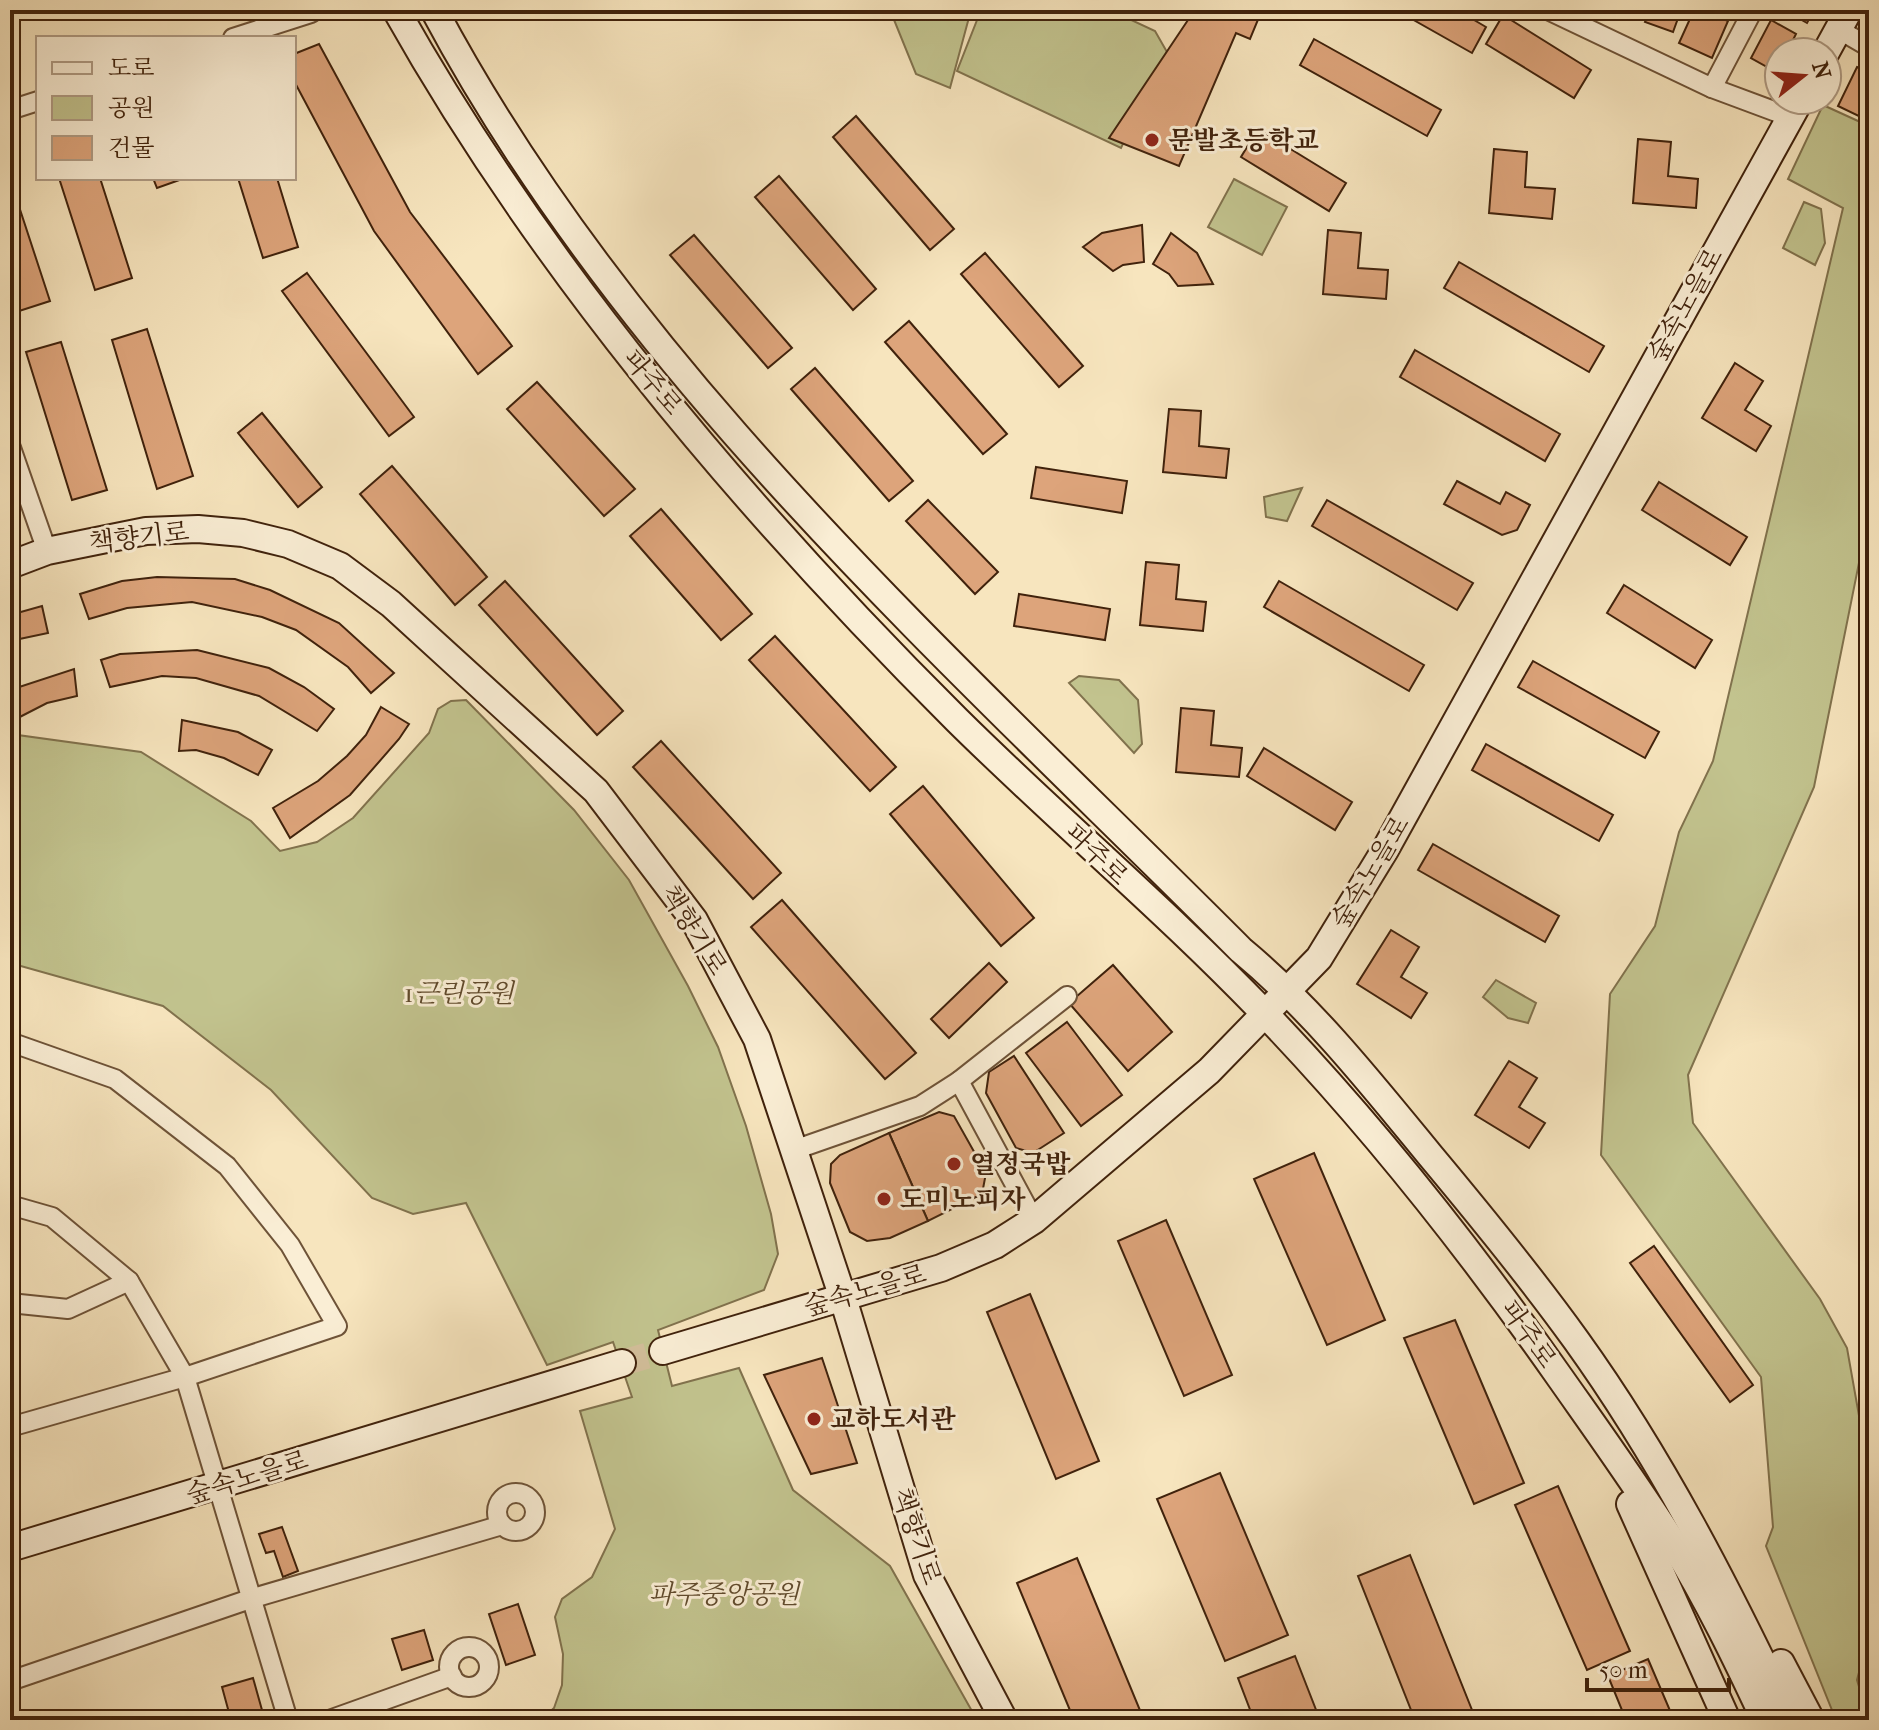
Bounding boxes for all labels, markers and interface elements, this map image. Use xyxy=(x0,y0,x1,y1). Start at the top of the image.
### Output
legend xyxy=(36,36,296,180)
north arrow xyxy=(1763,36,1843,116)
text: 도로 xyxy=(108,54,154,82)
text: N xyxy=(1806,59,1836,83)
text: 공원 xyxy=(108,94,154,122)
place label: 문발초등학교 xyxy=(1168,125,1319,156)
marker: 문발초등학교 xyxy=(1143,131,1161,149)
text: 건물 xyxy=(108,134,154,162)
street label: 숲속노을로 xyxy=(1641,243,1729,368)
street label: 파주로 xyxy=(617,343,689,421)
street label: 책향기로 xyxy=(87,516,191,559)
street label: 숲속노을로 xyxy=(1325,810,1416,934)
street label: 파주로 xyxy=(1059,817,1135,892)
street label: 책향기로 xyxy=(654,879,733,981)
park label: 1근린공원 xyxy=(404,978,516,1009)
place label: 열정국밥 xyxy=(970,1149,1071,1180)
marker: 열정국밥 xyxy=(945,1155,963,1173)
place label: 도미노피자 xyxy=(900,1184,1026,1215)
marker: 도미노피자 xyxy=(875,1190,893,1208)
street label: 숲속노을로 xyxy=(801,1258,930,1323)
street label: 파주로 xyxy=(1494,1295,1563,1374)
place label: 교하도서관 xyxy=(830,1404,956,1435)
marker: 교하도서관 xyxy=(805,1410,823,1428)
street label: 숲속노을로 xyxy=(183,1444,312,1511)
street label: 책향기로 xyxy=(886,1484,948,1589)
park label: 파주중앙공원 xyxy=(649,1579,801,1610)
scale bar xyxy=(1587,1642,1729,1692)
text: 50 m xyxy=(1599,1656,1648,1684)

